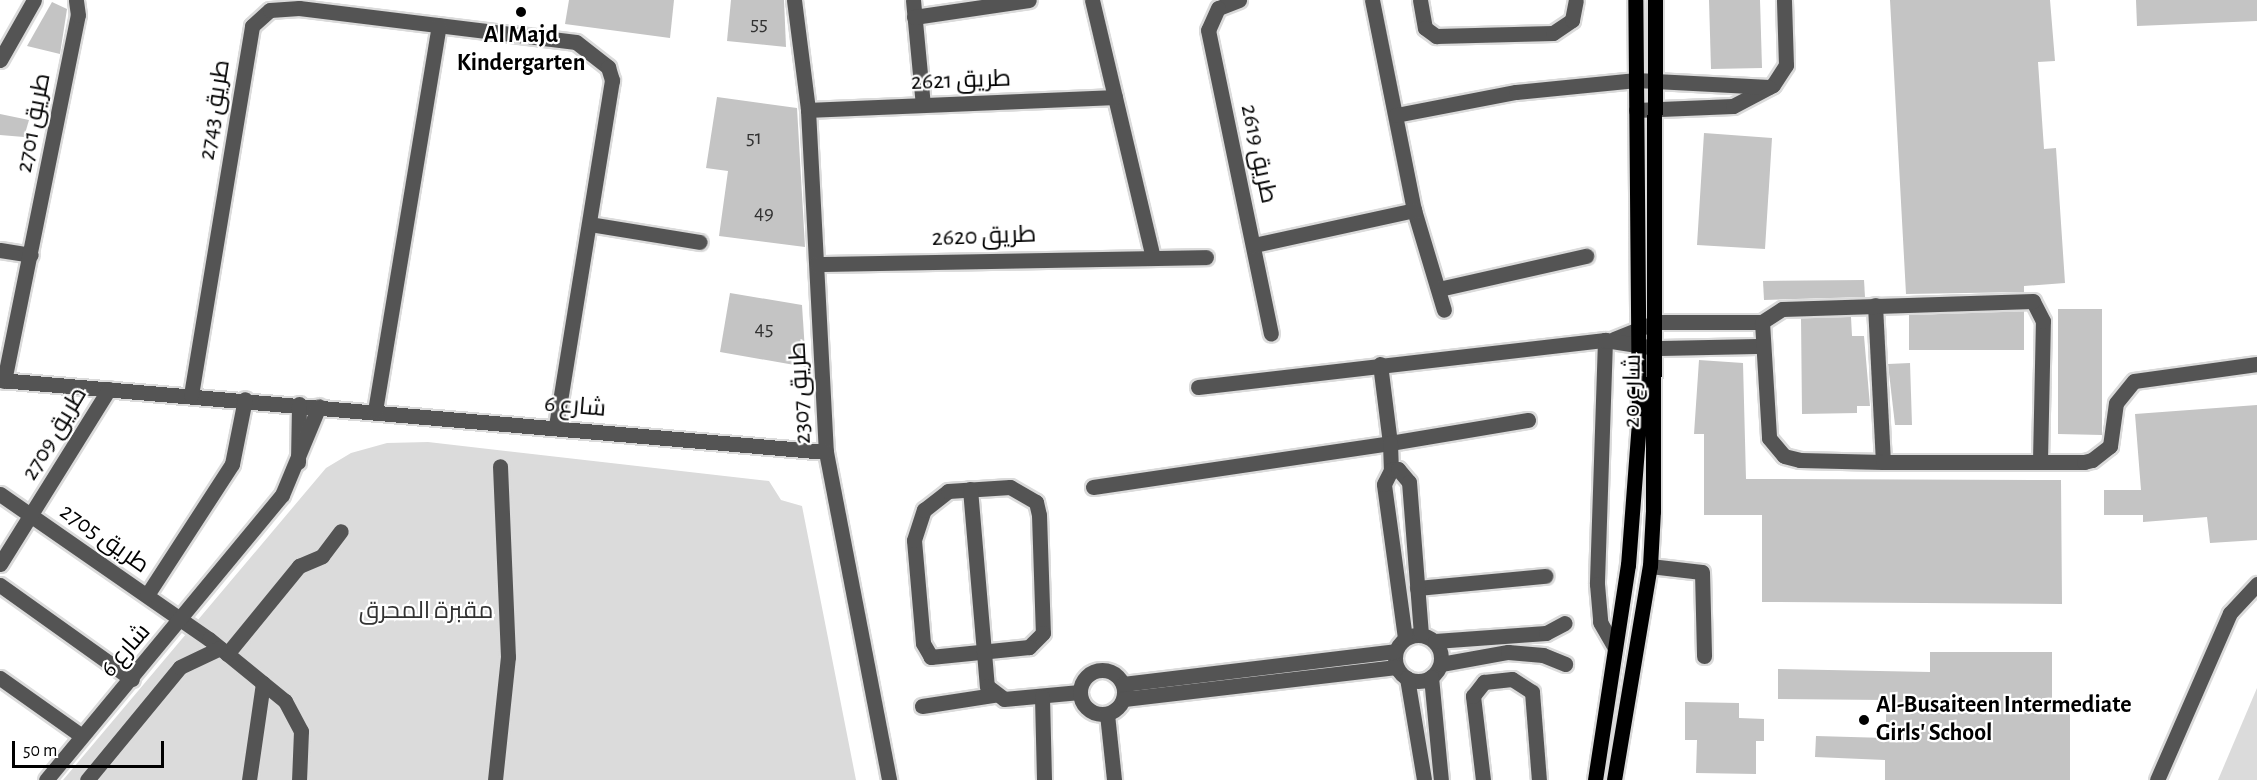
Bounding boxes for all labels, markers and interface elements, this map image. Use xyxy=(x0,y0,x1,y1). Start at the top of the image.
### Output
marker: Al Majd Kindergarten xyxy=(514,5,528,19)
house number: 55 xyxy=(750,11,768,37)
place label: Al Majd Kindergarten xyxy=(457,22,585,78)
street label: طريق 2743 xyxy=(193,58,237,162)
street label: طريق 2621 xyxy=(910,65,1012,97)
street label: طريق 2701 xyxy=(10,71,58,175)
street label: طريق 2619 xyxy=(1233,102,1283,206)
house number: 51 xyxy=(746,125,762,151)
house number: 49 xyxy=(754,200,774,226)
street label: طريق 2620 xyxy=(931,221,1037,253)
house number: 45 xyxy=(755,316,773,342)
street label: طريق 2307 xyxy=(784,341,818,445)
street label: شارع 20 xyxy=(1618,354,1648,428)
street label: طريق 2709 xyxy=(16,382,94,486)
street label: شارع 6 xyxy=(543,390,607,424)
street label: طريق 2705 xyxy=(54,498,154,580)
park label: مقبرة المحرق xyxy=(359,598,493,626)
street label: شارع 6 xyxy=(95,618,157,684)
place label: Al-Busaiteen Intermediate Girls' School xyxy=(1876,692,2132,748)
marker: Al-Busaiteen Intermediate Girls' School xyxy=(1857,713,1871,727)
scale bar xyxy=(15,729,166,767)
text: 50 m xyxy=(23,742,57,760)

